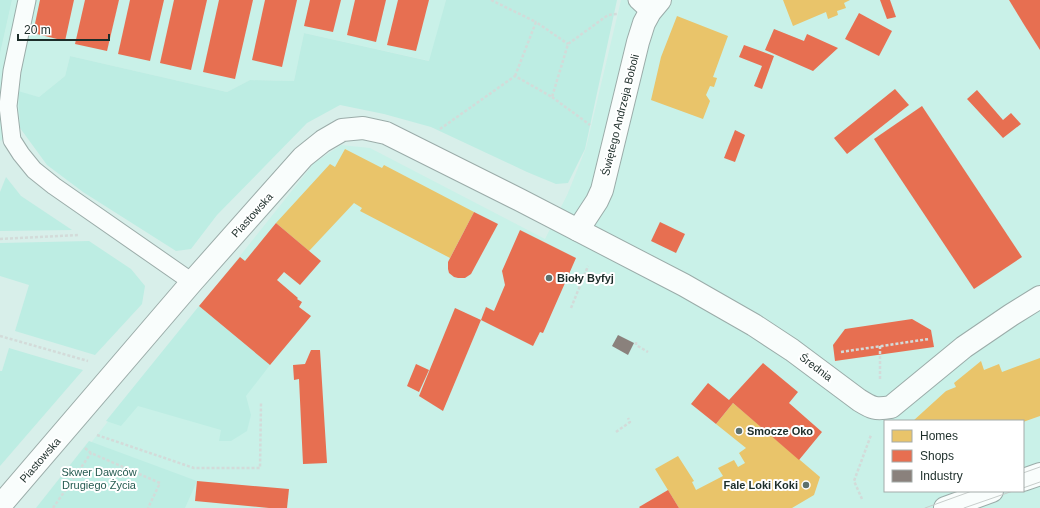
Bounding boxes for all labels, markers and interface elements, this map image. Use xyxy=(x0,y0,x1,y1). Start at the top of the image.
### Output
scale bar xyxy=(18,16,109,42)
text: 20 m xyxy=(24,23,51,37)
street label: Świętego Andrzeja Boboli xyxy=(599,53,641,177)
street label: Piastowska xyxy=(229,190,276,240)
place label: Bioły Byfyj xyxy=(557,272,614,284)
marker: Bioły Byfyj xyxy=(544,273,554,283)
street label: Średnia xyxy=(797,351,835,384)
legend xyxy=(884,420,1024,492)
place label: Smocze Oko xyxy=(747,425,813,437)
marker: Smocze Oko xyxy=(734,426,744,436)
text: Homes xyxy=(920,429,958,443)
street label: Piastowska xyxy=(17,434,63,485)
text: Shops xyxy=(920,449,954,463)
park label: Skwer Dawców Drugiego Życia xyxy=(61,466,137,491)
text: Industry xyxy=(920,469,963,483)
place label: Fale Loki Koki xyxy=(723,479,798,491)
marker: Fale Loki Koki xyxy=(801,480,811,490)

